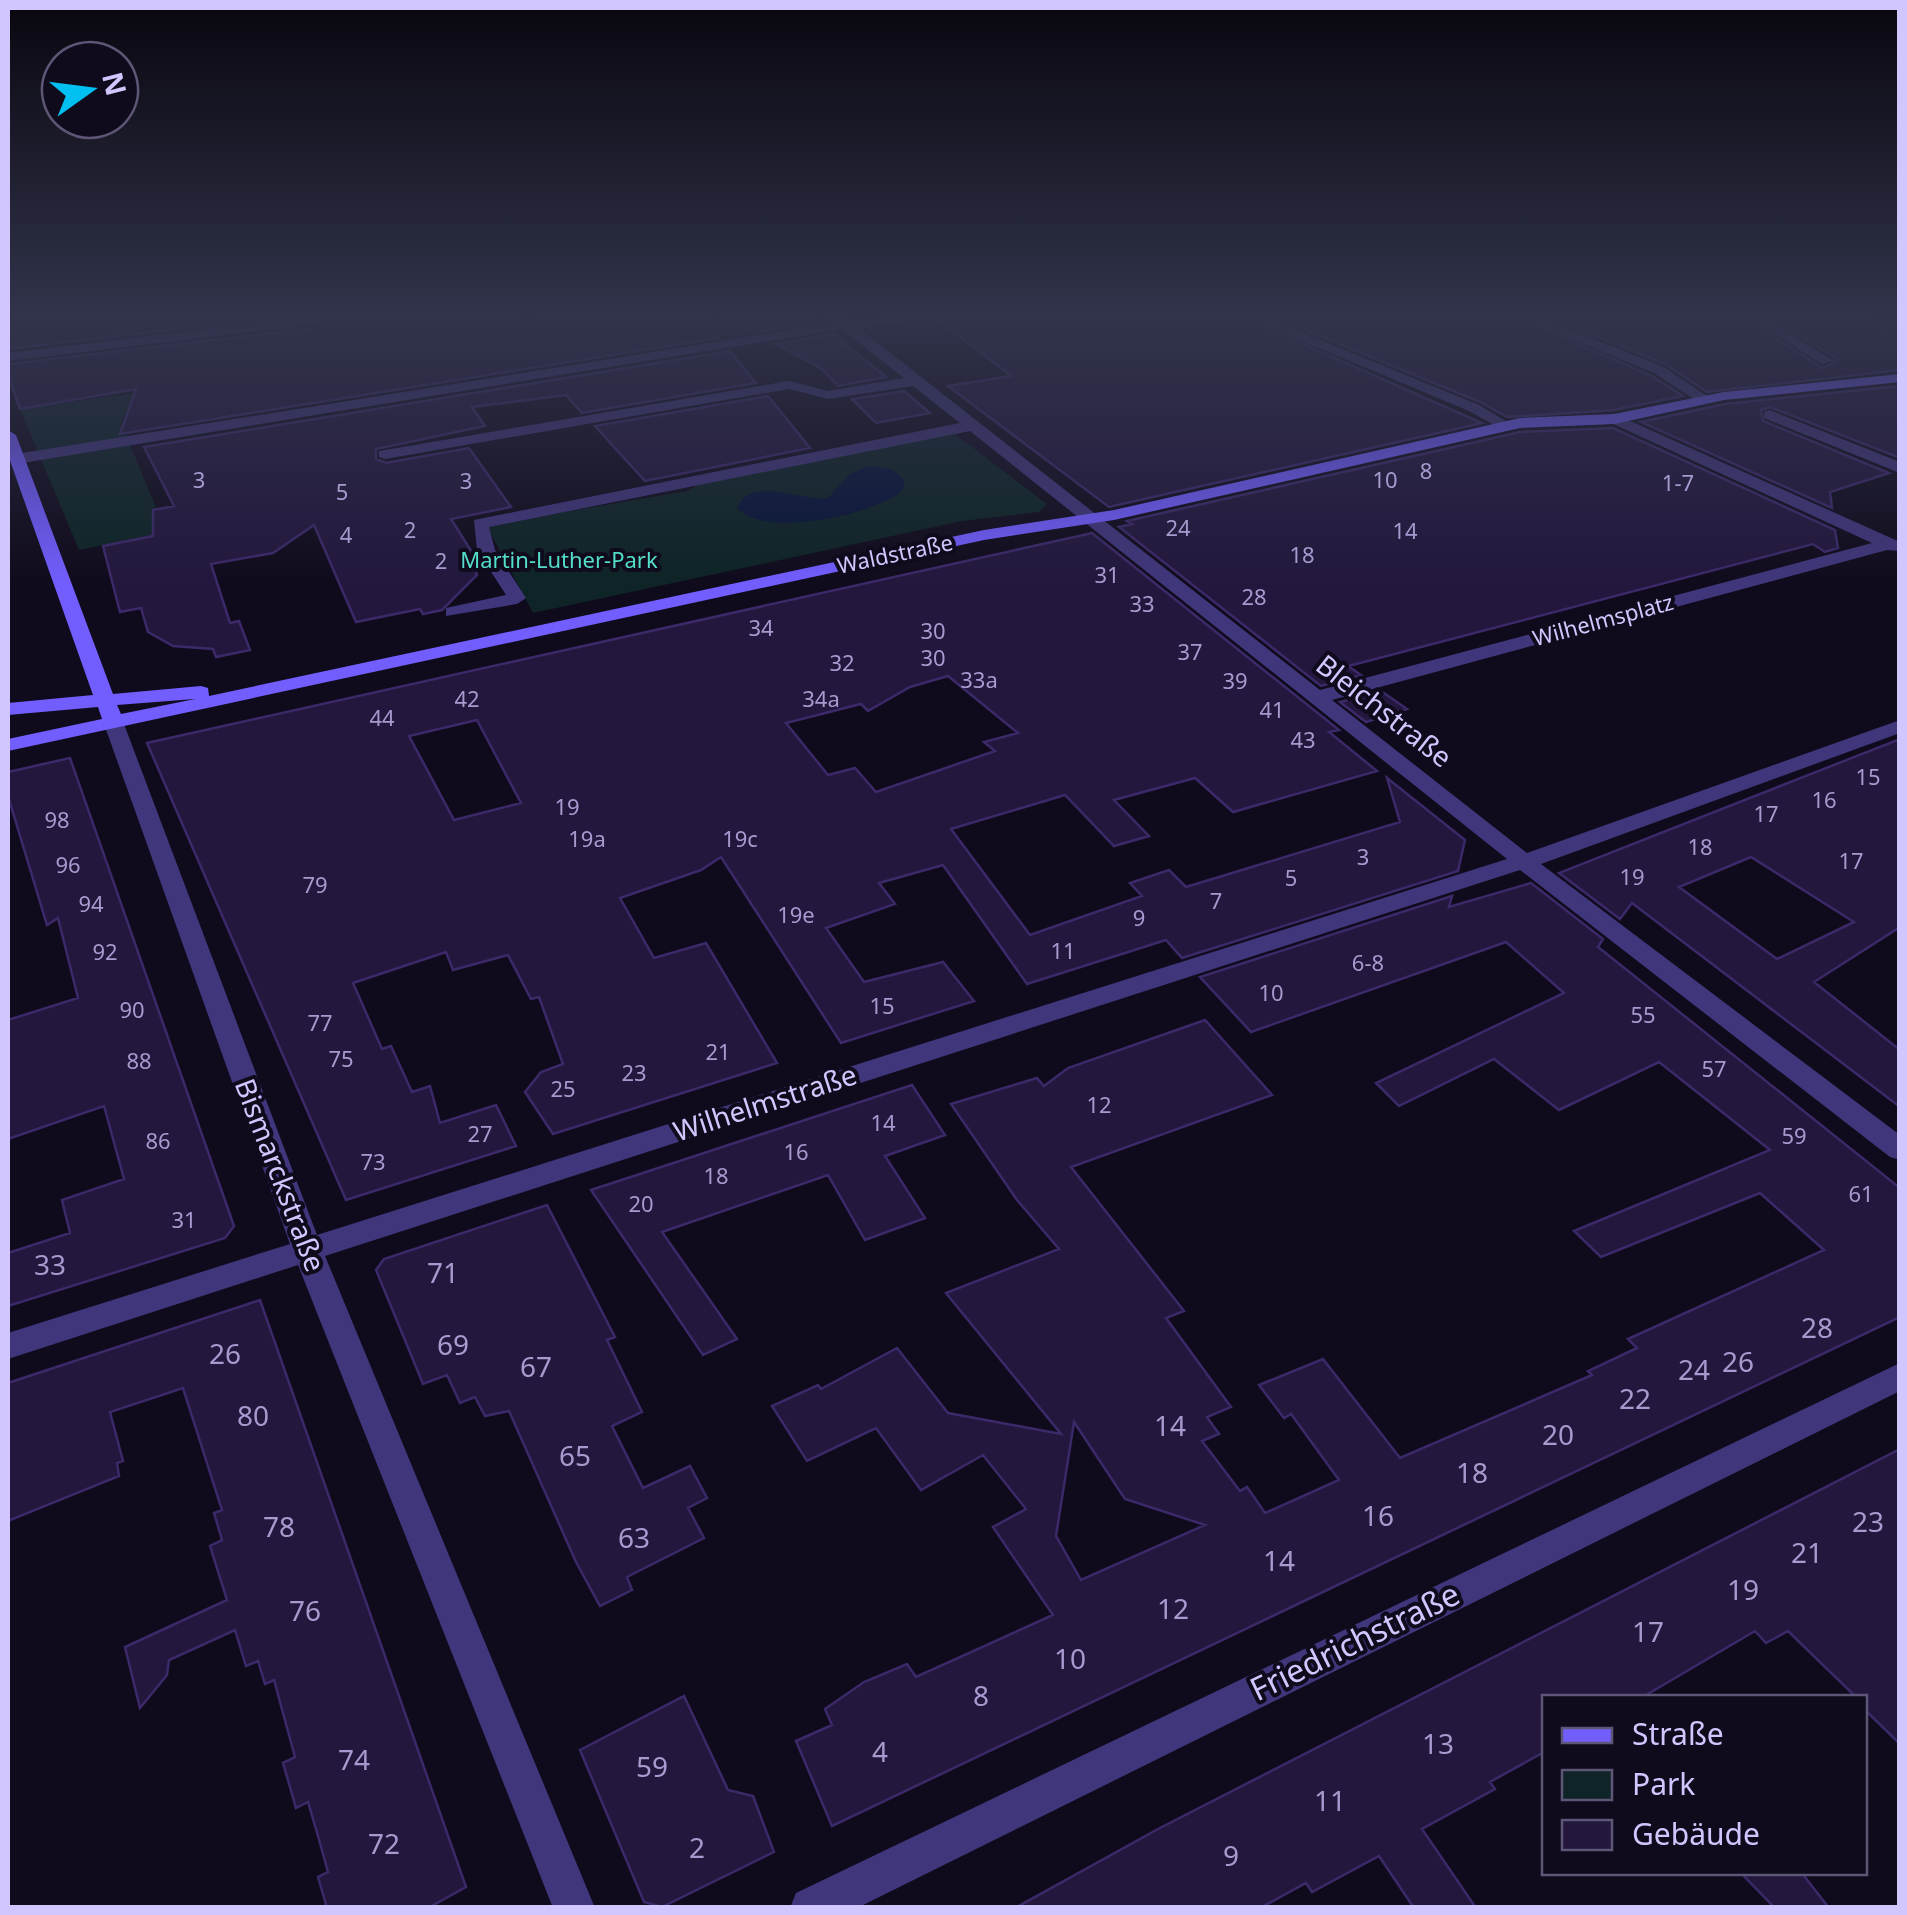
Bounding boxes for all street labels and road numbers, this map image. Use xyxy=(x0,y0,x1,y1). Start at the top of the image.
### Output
street label: Waldstraße xyxy=(834,526,955,580)
street label: Wilhelmsplatz xyxy=(1529,586,1676,652)
street label: Bleichstraße xyxy=(1309,645,1460,775)
street label: Wilhelmstraße xyxy=(668,1055,861,1150)
street label: Bismarckstraße xyxy=(227,1073,335,1277)
street label: Friedrichstraße xyxy=(1242,1571,1466,1710)

